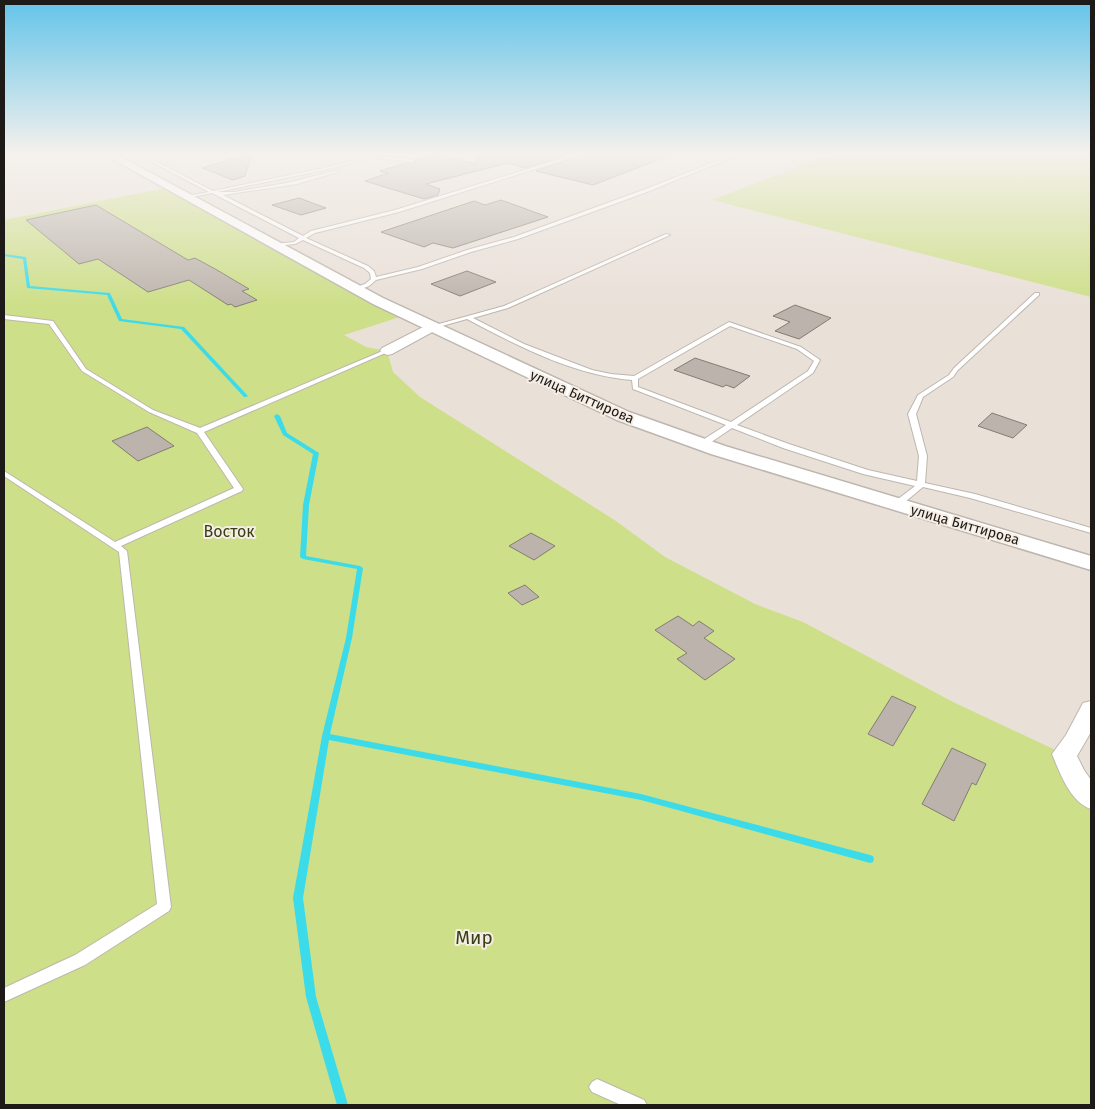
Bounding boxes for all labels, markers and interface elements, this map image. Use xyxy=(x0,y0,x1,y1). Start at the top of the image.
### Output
street label: улица Биттирова xyxy=(527,366,637,428)
street label: улица Биттирова xyxy=(909,501,1021,549)
park label: Восток xyxy=(203,522,255,541)
park label: Мир xyxy=(455,926,493,949)

